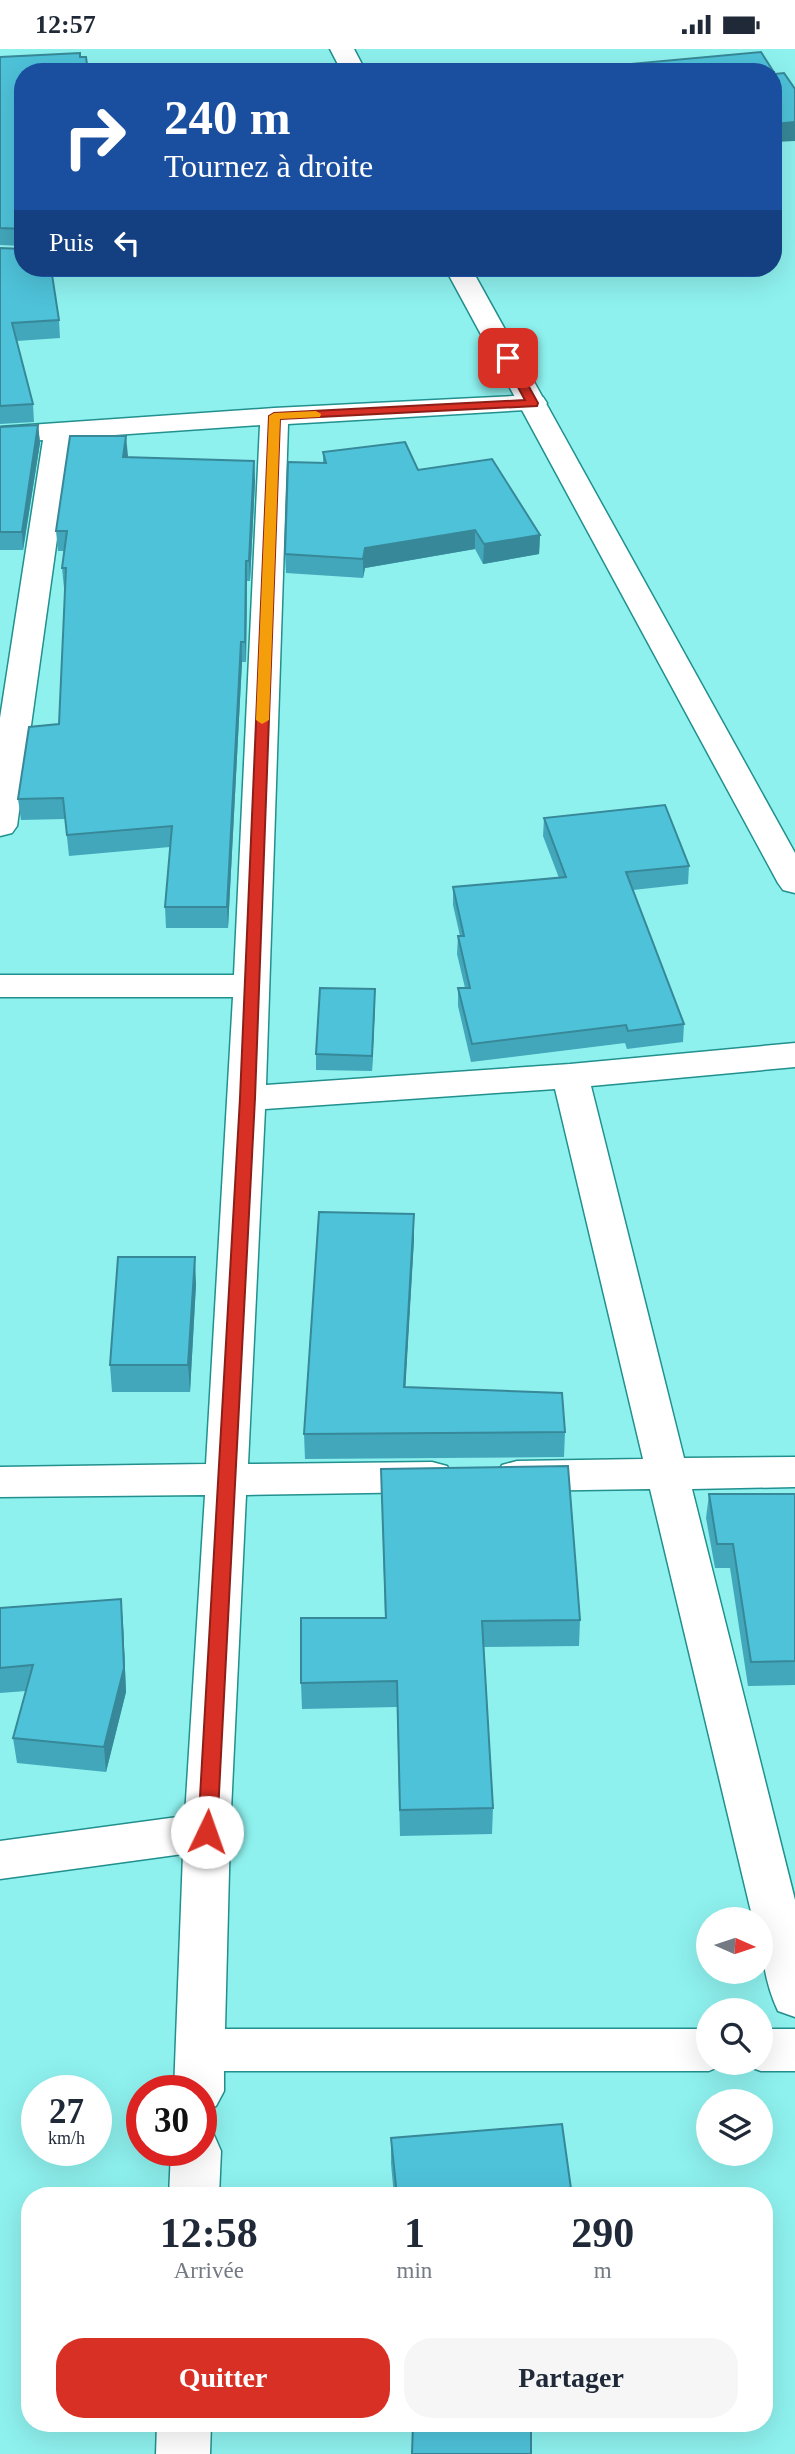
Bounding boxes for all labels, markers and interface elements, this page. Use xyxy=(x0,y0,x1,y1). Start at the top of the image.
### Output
text: 12:57 xyxy=(35,10,96,39)
text: 240 m xyxy=(164,90,291,145)
icon: right xyxy=(49,91,140,182)
text: Tournez à droite xyxy=(164,148,373,184)
icon: left xyxy=(108,224,146,262)
text: Puis xyxy=(49,228,94,257)
pin xyxy=(478,328,538,388)
icon: arrive xyxy=(489,339,527,377)
position arrow xyxy=(170,1795,244,1869)
north arrow xyxy=(696,1907,774,1985)
map controls xyxy=(696,1907,773,2166)
button: search xyxy=(696,1998,773,2075)
speed limit sign: 30 xyxy=(126,2075,217,2166)
button: layers xyxy=(696,2089,773,2166)
text: 27 xyxy=(49,2092,84,2131)
text: km/h xyxy=(48,2128,85,2148)
text: 12:58 xyxy=(160,2210,258,2256)
text: 1 xyxy=(404,2210,425,2256)
text: 290 xyxy=(571,2210,634,2256)
text: Arrivée xyxy=(174,2258,244,2283)
text: min xyxy=(397,2258,432,2283)
text: m xyxy=(594,2258,612,2283)
button: Quitter xyxy=(56,2338,390,2418)
button: Partager xyxy=(404,2338,738,2418)

